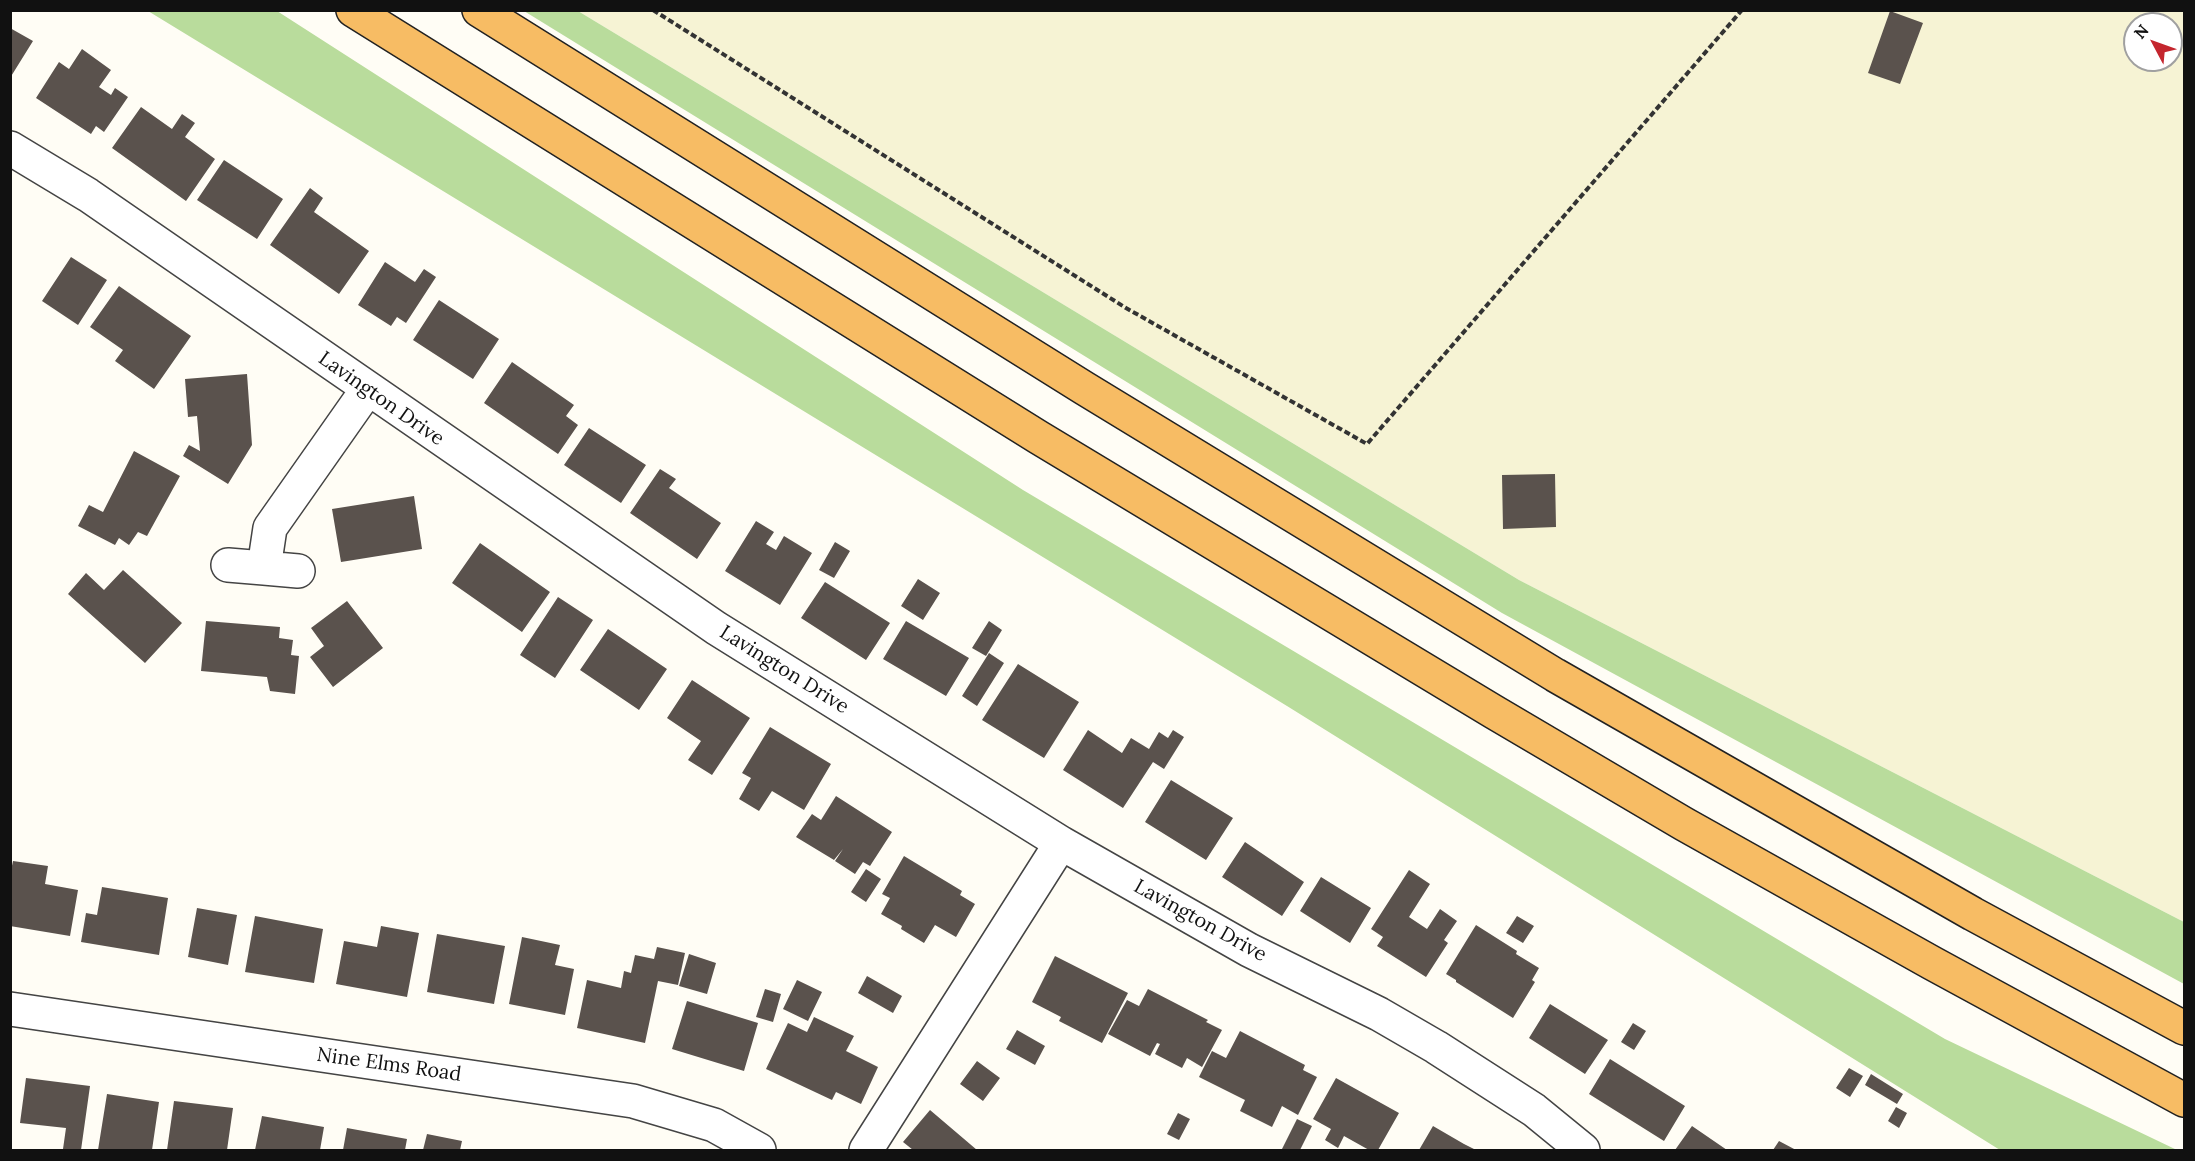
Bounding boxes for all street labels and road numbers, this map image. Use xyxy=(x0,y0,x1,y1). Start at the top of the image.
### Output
street label: Lavington Drive xyxy=(314,347,448,451)
street label: Lavington Drive xyxy=(715,621,853,719)
street label: Lavington Drive xyxy=(1130,875,1270,967)
street label: Nine Elms Road xyxy=(315,1043,463,1087)

